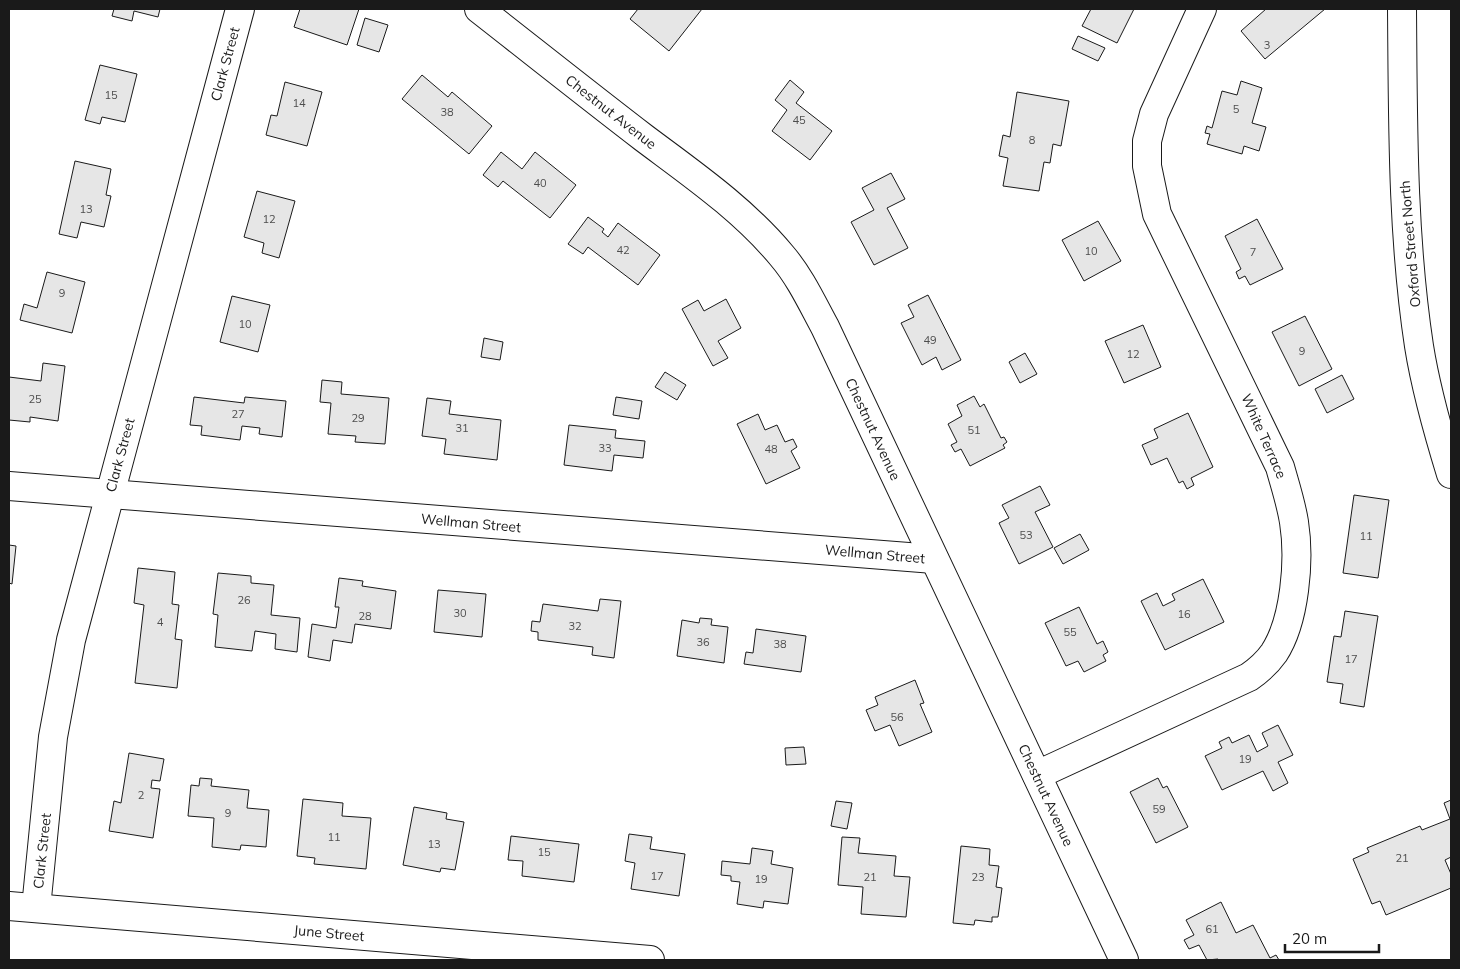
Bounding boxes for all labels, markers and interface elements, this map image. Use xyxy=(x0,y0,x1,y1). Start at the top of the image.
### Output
street label: Clark Street xyxy=(206,25,244,103)
house number: 3 xyxy=(1264,38,1270,52)
street label: Chestnut Avenue xyxy=(562,71,660,153)
house number: 15 xyxy=(104,88,118,102)
house number: 14 xyxy=(292,96,306,110)
house number: 5 xyxy=(1233,102,1240,116)
house number: 38 xyxy=(440,105,454,119)
house number: 45 xyxy=(792,113,806,127)
house number: 8 xyxy=(1029,133,1036,147)
house number: 40 xyxy=(533,176,547,190)
street label: Oxford Street North xyxy=(1395,180,1425,308)
house number: 13 xyxy=(79,202,93,216)
house number: 12 xyxy=(262,212,276,226)
house number: 42 xyxy=(616,243,630,257)
house number: 10 xyxy=(1084,244,1098,258)
house number: 7 xyxy=(1250,245,1256,259)
house number: 9 xyxy=(59,286,65,300)
house number: 10 xyxy=(238,317,252,331)
house number: 49 xyxy=(923,333,937,347)
house number: 9 xyxy=(1299,344,1305,358)
house number: 12 xyxy=(1126,347,1140,361)
street label: Chestnut Avenue xyxy=(841,375,905,483)
street label: White Terrace xyxy=(1237,391,1291,481)
house number: 25 xyxy=(28,392,42,406)
house number: 27 xyxy=(231,407,245,421)
house number: 29 xyxy=(351,411,365,425)
street label: Clark Street xyxy=(101,416,139,494)
house number: 31 xyxy=(455,421,469,435)
house number: 51 xyxy=(967,423,981,437)
house number: 33 xyxy=(598,441,612,455)
house number: 48 xyxy=(764,442,778,456)
street label: Wellman Street xyxy=(420,510,522,536)
house number: 53 xyxy=(1019,528,1033,542)
house number: 11 xyxy=(1359,529,1373,543)
street label: Wellman Street xyxy=(824,541,926,567)
house number: 26 xyxy=(237,593,251,607)
house number: 30 xyxy=(453,606,467,620)
house number: 16 xyxy=(1177,607,1191,621)
house number: 28 xyxy=(358,609,372,623)
house number: 4 xyxy=(157,615,164,629)
house number: 32 xyxy=(568,619,582,633)
house number: 55 xyxy=(1063,625,1077,639)
house number: 36 xyxy=(696,635,710,649)
house number: 38 xyxy=(773,637,787,651)
house number: 17 xyxy=(1344,652,1358,666)
house number: 56 xyxy=(890,710,904,724)
street label: Chestnut Avenue xyxy=(1014,741,1078,849)
house number: 19 xyxy=(1238,752,1252,766)
house number: 2 xyxy=(138,788,145,802)
house number: 59 xyxy=(1152,802,1166,816)
house number: 9 xyxy=(225,806,231,820)
street label: Clark Street xyxy=(29,812,55,890)
house number: 11 xyxy=(327,830,341,844)
house number: 13 xyxy=(427,837,441,851)
house number: 15 xyxy=(537,845,551,859)
house number: 21 xyxy=(1395,851,1409,865)
house number: 17 xyxy=(650,869,664,883)
house number: 21 xyxy=(863,870,877,884)
house number: 23 xyxy=(971,870,985,884)
house number: 19 xyxy=(754,872,768,886)
street label: June Street xyxy=(293,921,365,945)
house number: 61 xyxy=(1205,922,1219,936)
scale bar xyxy=(1285,922,1379,954)
text: 20 m xyxy=(1292,929,1327,948)

